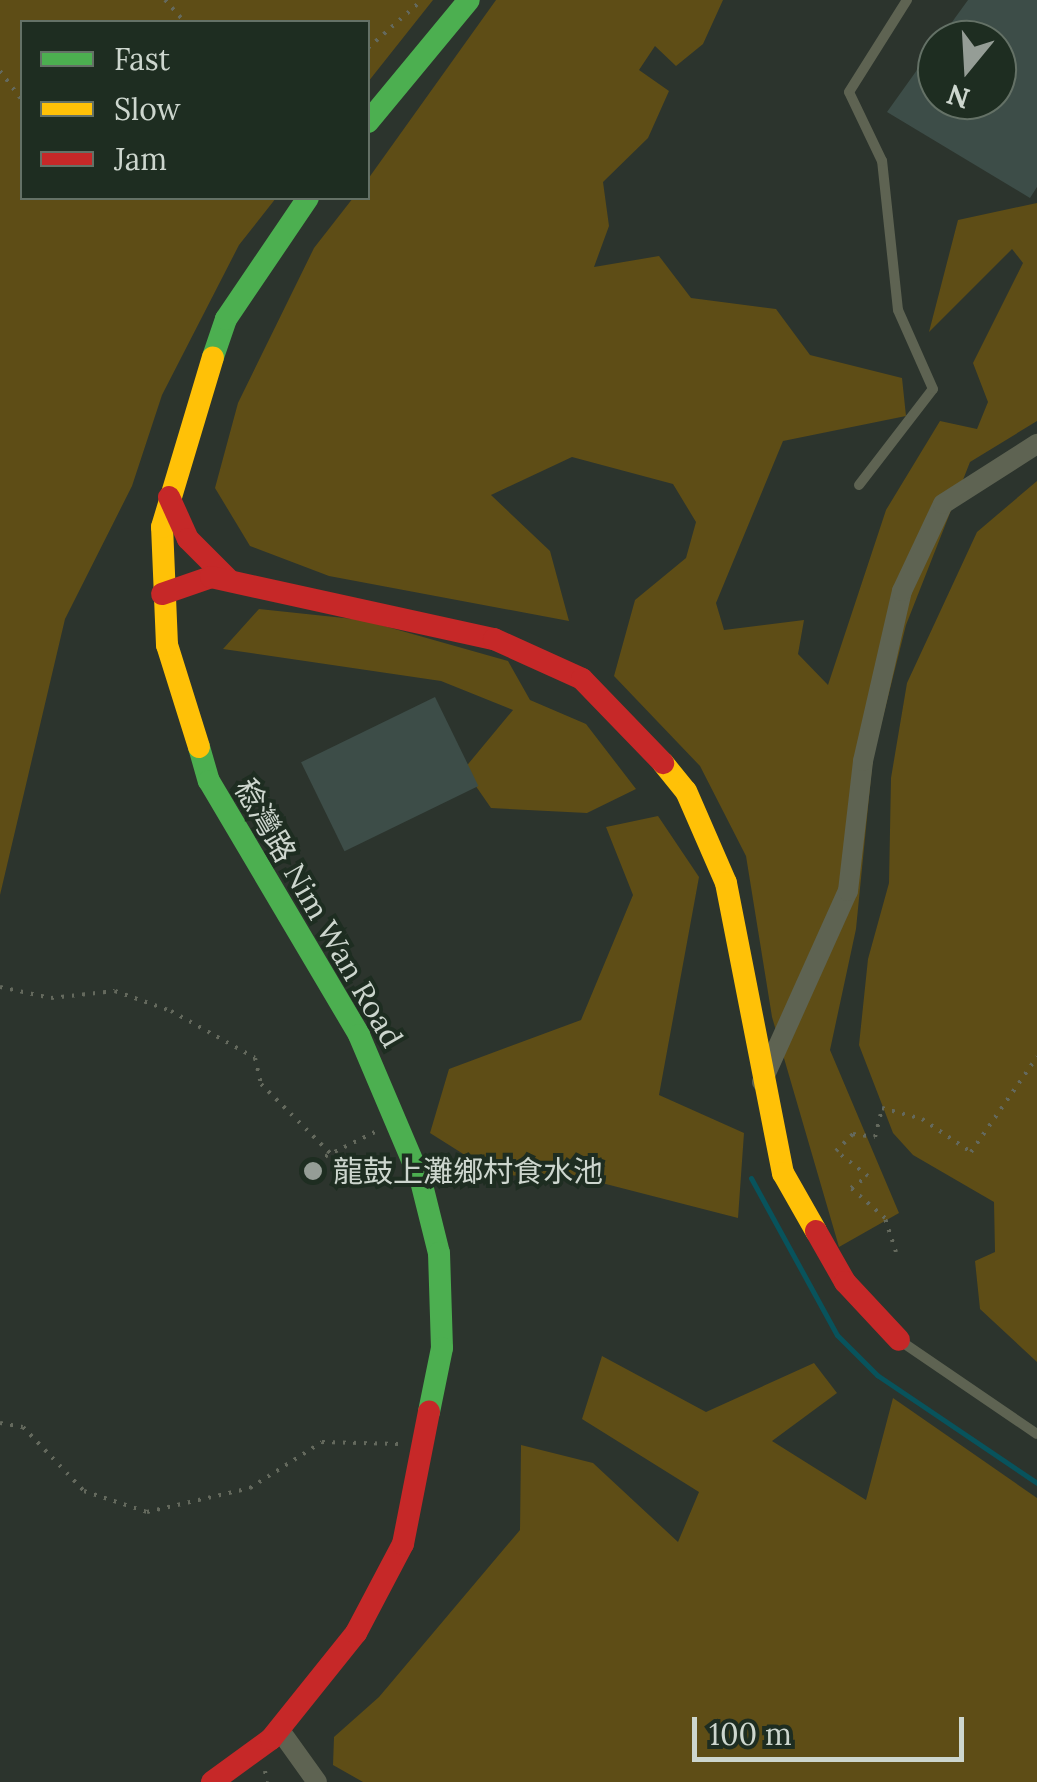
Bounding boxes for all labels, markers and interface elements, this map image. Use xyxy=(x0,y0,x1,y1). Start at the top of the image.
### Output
legend xyxy=(20,20,370,200)
north arrow xyxy=(917,20,1017,120)
text: Fast xyxy=(114,40,170,78)
text: N xyxy=(942,76,974,117)
text: Slow xyxy=(114,90,180,128)
text: Jam xyxy=(114,140,167,178)
street label: 稔灣路 Nim Wan Road xyxy=(227,772,411,1054)
place label: 龍鼓上灘鄉村食水池 xyxy=(333,1153,603,1189)
marker: 龍鼓上灘鄉村食水池 xyxy=(302,1160,324,1182)
scale bar xyxy=(697,1697,970,1759)
text: 100 m xyxy=(709,1715,792,1753)

